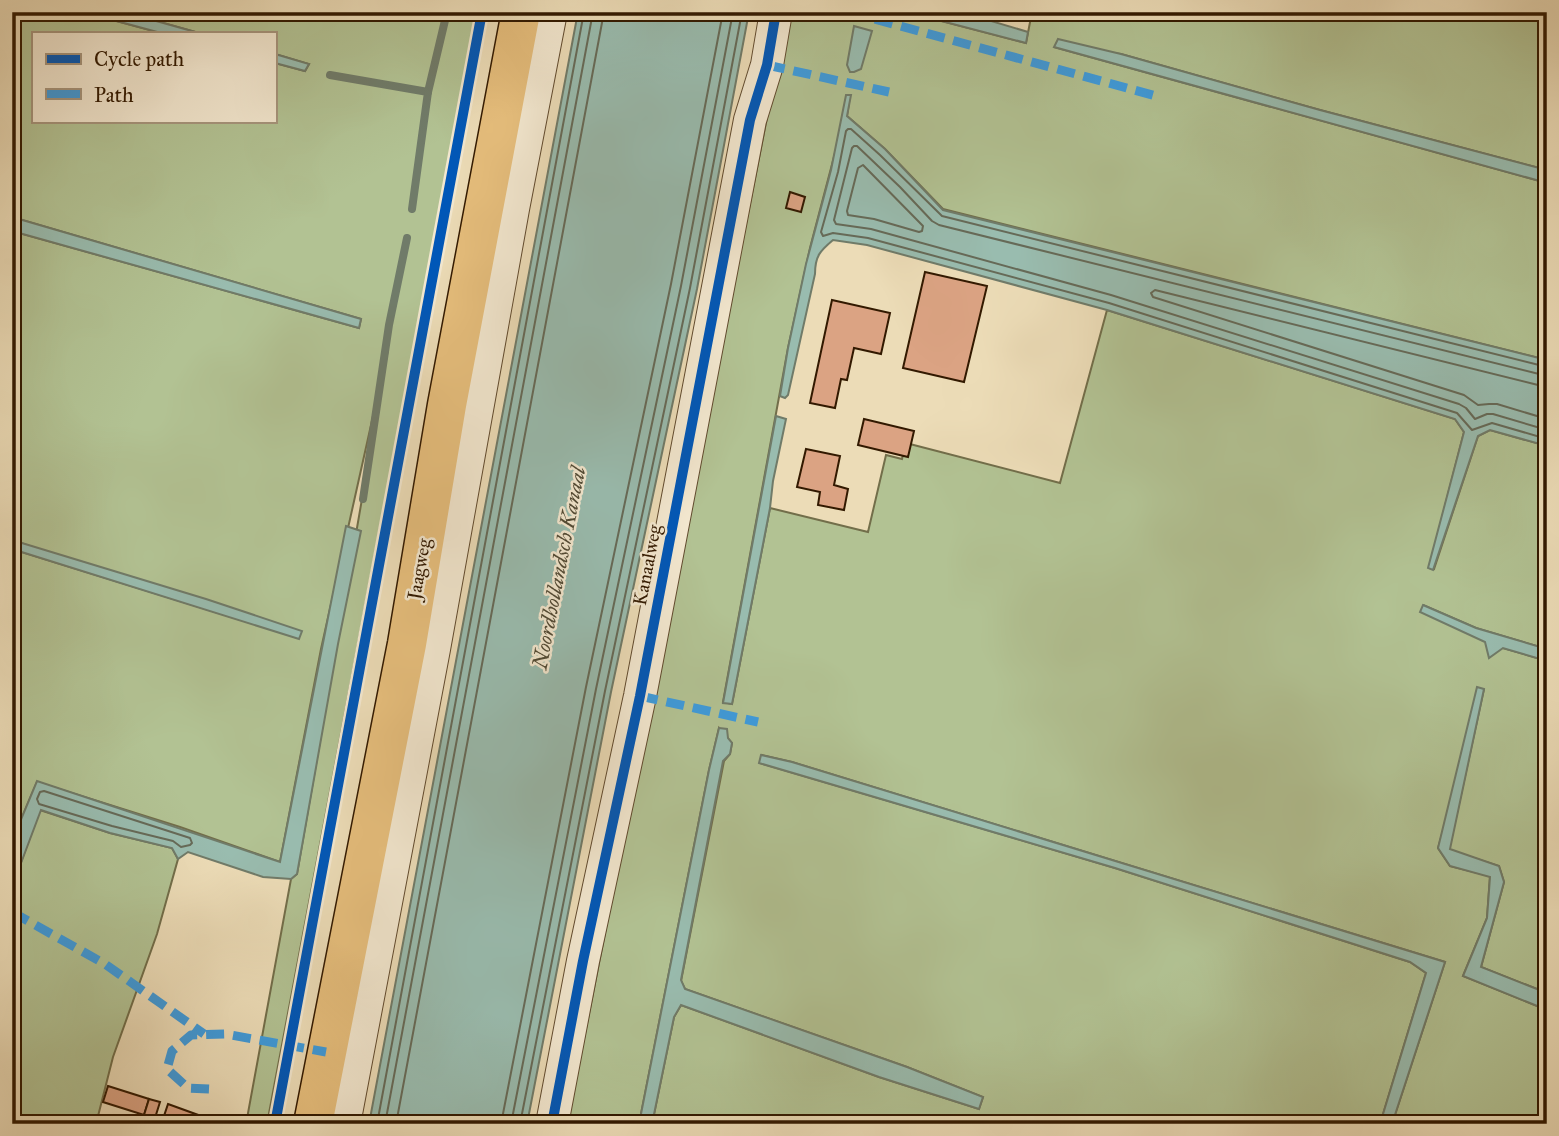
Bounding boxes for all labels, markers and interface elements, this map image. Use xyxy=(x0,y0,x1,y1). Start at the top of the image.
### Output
legend xyxy=(32,32,276,122)
text: Cycle path xyxy=(94,46,185,72)
text: Path xyxy=(94,82,134,108)
water label: Noordhollandsch Kanaal xyxy=(526,462,592,672)
street label: Kanaalweg xyxy=(628,523,667,608)
street label: Jaagweg xyxy=(402,537,437,603)

